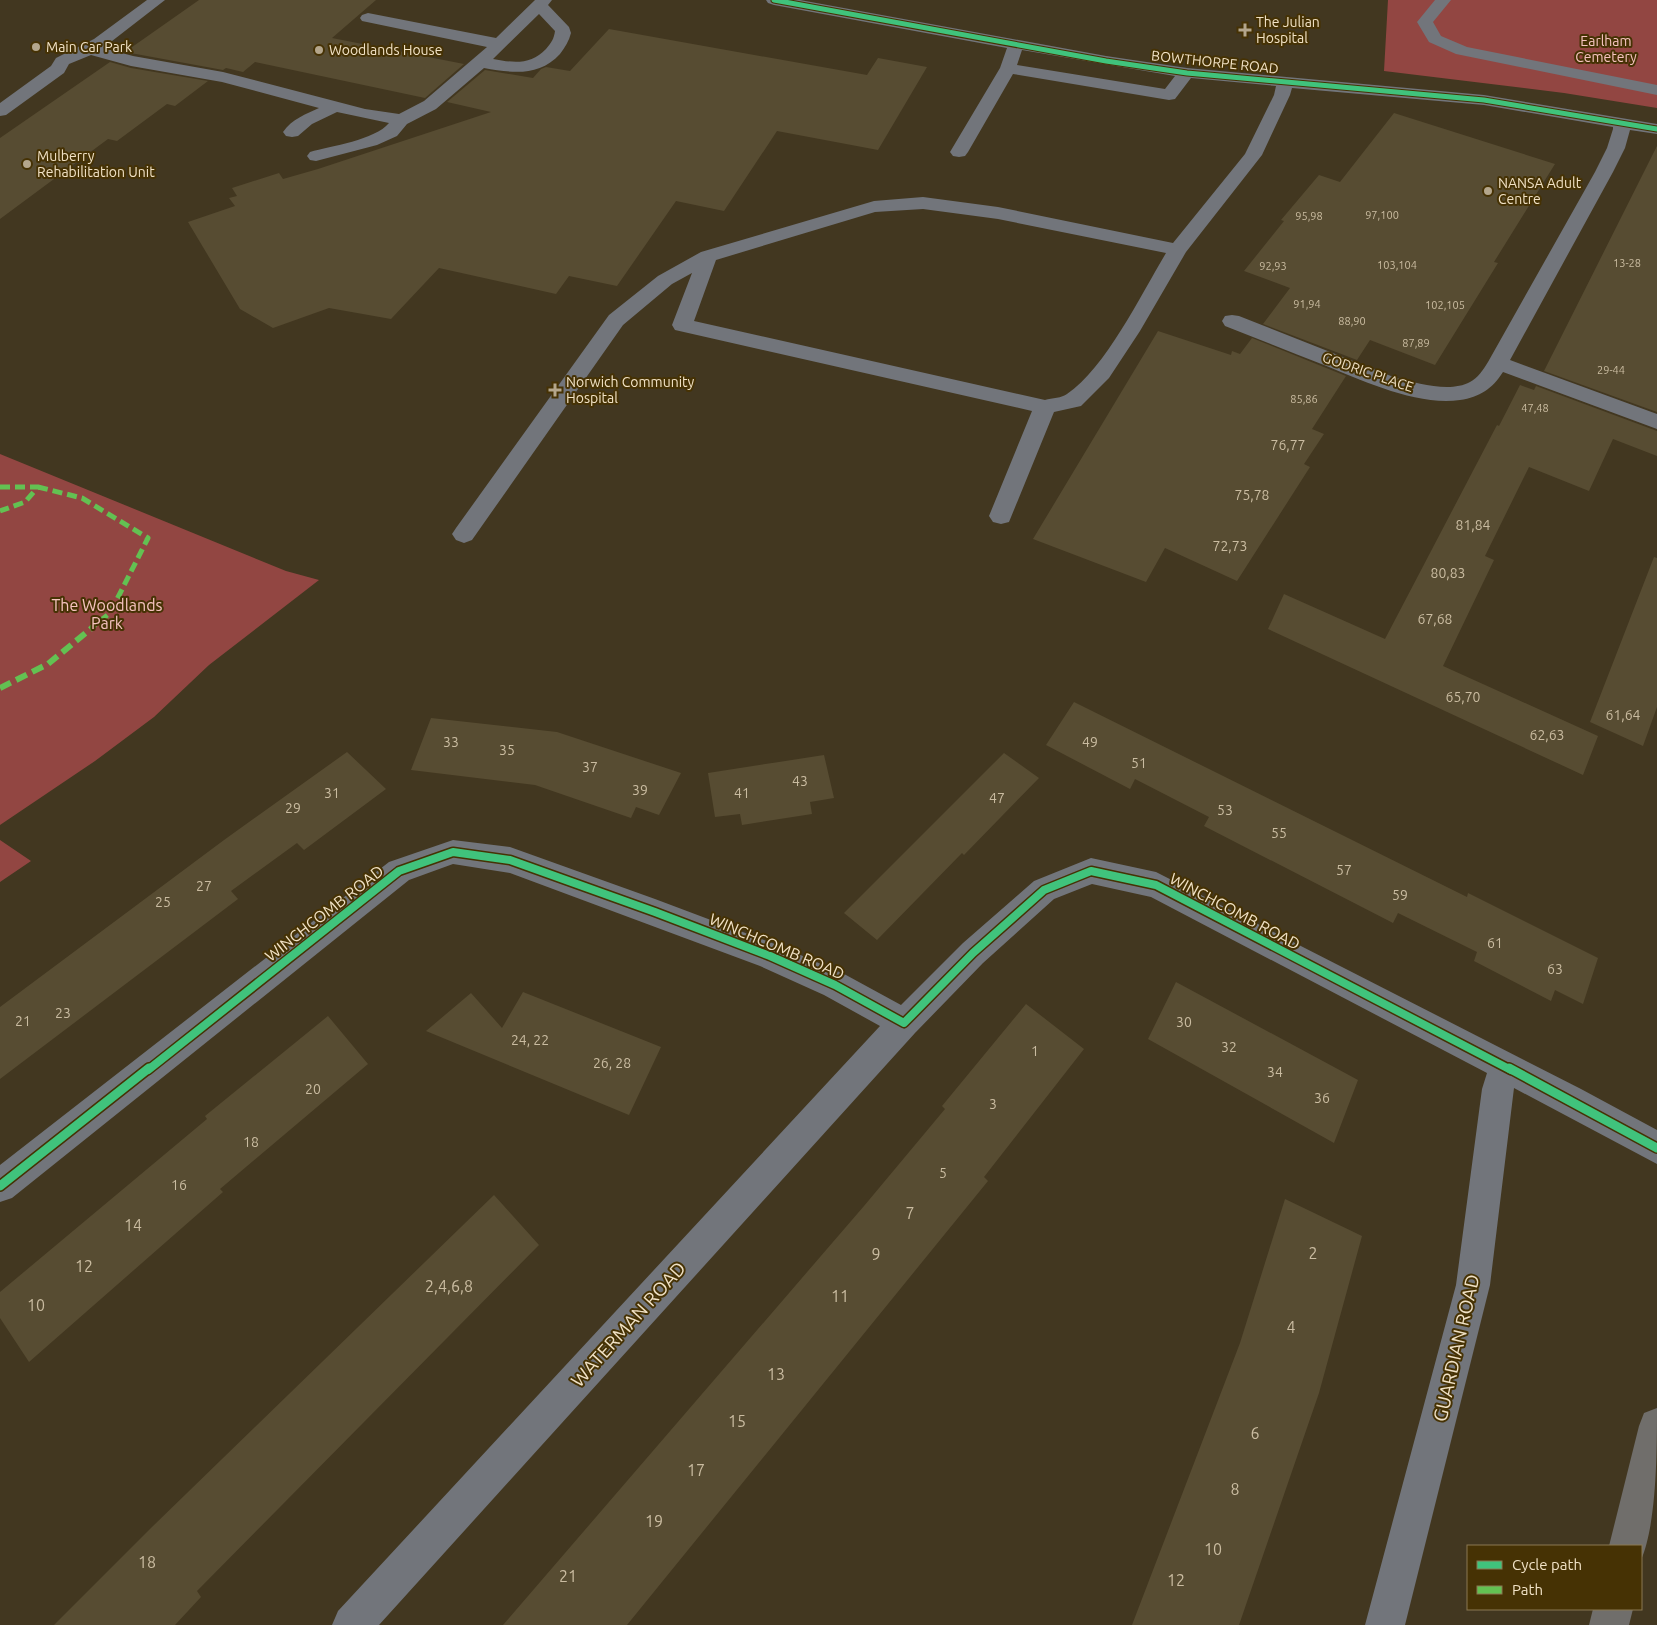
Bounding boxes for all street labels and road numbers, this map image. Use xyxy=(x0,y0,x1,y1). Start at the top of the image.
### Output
street label: BOWTHORPE ROAD xyxy=(1151,47,1280,77)
street label: GODRIC PLACE xyxy=(1320,349,1416,395)
street label: WINCHCOMB ROAD xyxy=(261,861,387,965)
street label: WINCHCOMB ROAD xyxy=(1167,869,1303,953)
street label: WINCHCOMB ROAD xyxy=(707,909,847,983)
street label: WATERMAN ROAD xyxy=(566,1257,690,1391)
street label: GUARDIAN ROAD xyxy=(1428,1272,1484,1424)

